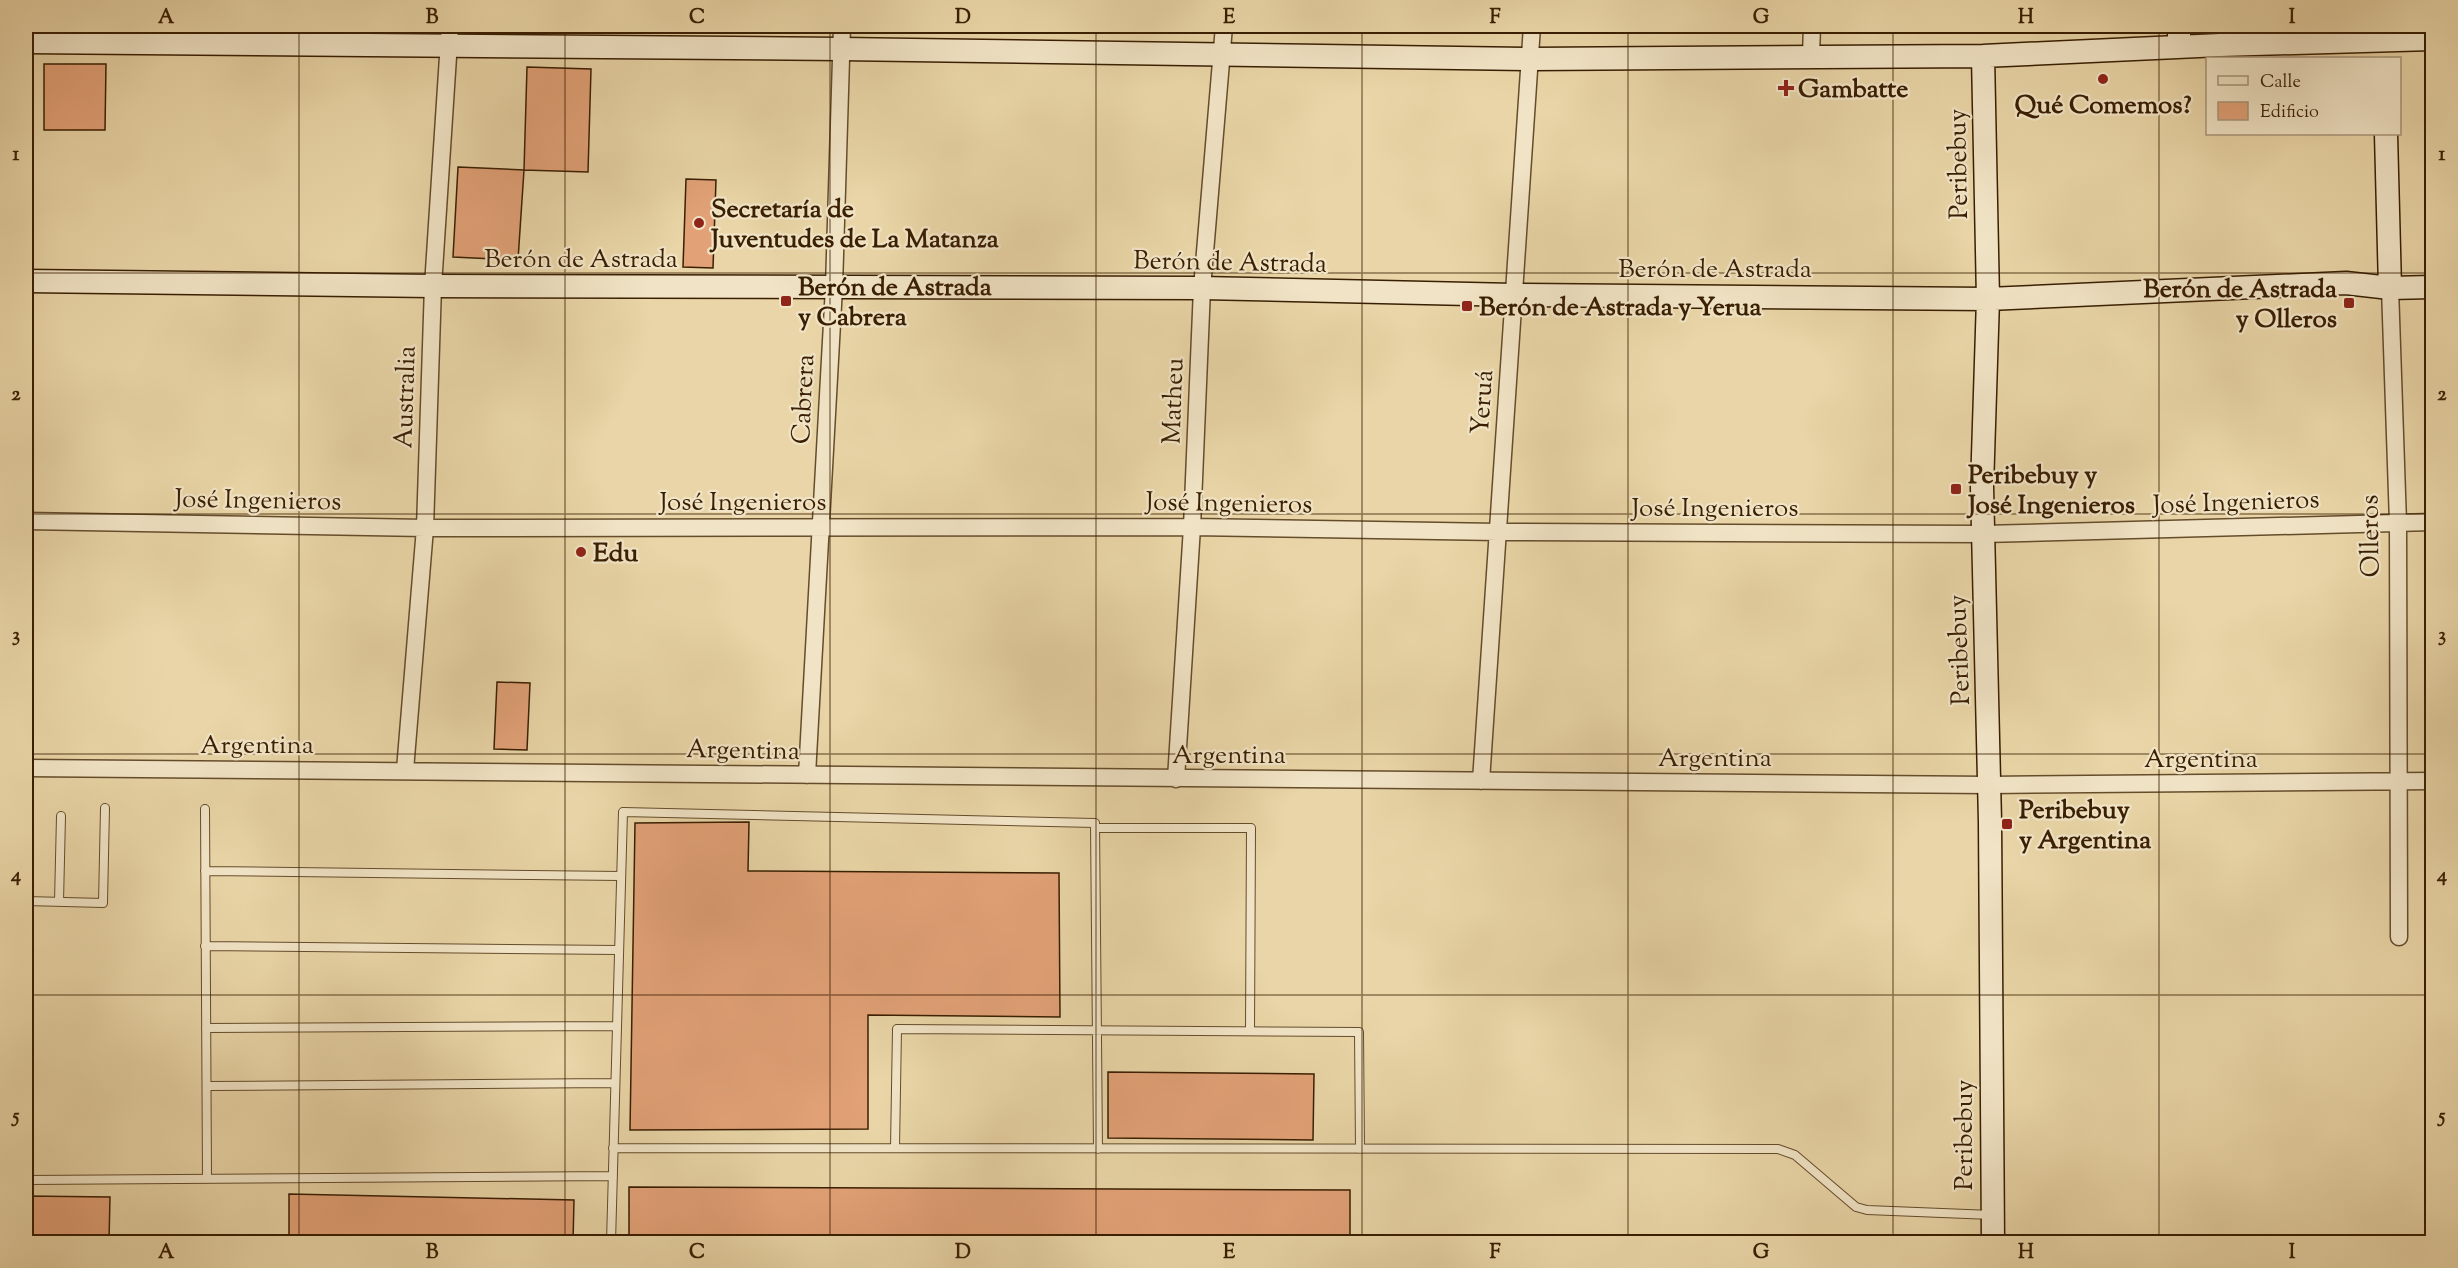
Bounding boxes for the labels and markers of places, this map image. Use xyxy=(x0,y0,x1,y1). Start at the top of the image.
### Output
place label: Gambatte xyxy=(1798,72,1908,109)
marker: Qué Comemos? xyxy=(2096,72,2110,86)
marker: Gambatte xyxy=(1779,81,1793,95)
place label: Qué Comemos? xyxy=(2014,88,2192,125)
place label: Secretaría de Juventudes de La Matanza xyxy=(709,192,999,259)
marker: Secretaría de Juventudes de La Matanza xyxy=(692,216,706,230)
place label: Berón de Astrada y Cabrera xyxy=(798,270,992,337)
place label: Berón de Astrada y Olleros xyxy=(2143,272,2337,339)
place label: Berón de Astrada y Yerua xyxy=(1479,290,1762,327)
marker: Berón de Astrada y Cabrera xyxy=(779,294,793,308)
marker: Berón de Astrada y Olleros xyxy=(2342,296,2356,310)
marker: Berón de Astrada y Yerua xyxy=(1460,299,1474,313)
place label: Peribebuy y José Ingenieros xyxy=(1966,458,2135,525)
marker: Peribebuy y José Ingenieros xyxy=(1949,482,1963,496)
place label: Edu xyxy=(593,536,638,573)
marker: Edu xyxy=(574,545,588,559)
place label: Peribebuy y Argentina xyxy=(2019,793,2151,860)
marker: Peribebuy y Argentina xyxy=(2000,817,2014,831)

